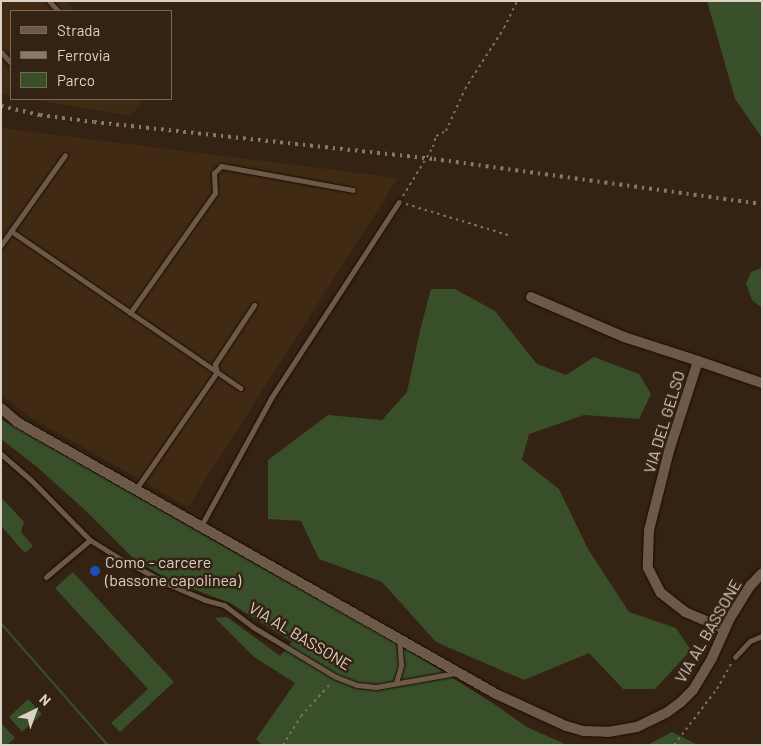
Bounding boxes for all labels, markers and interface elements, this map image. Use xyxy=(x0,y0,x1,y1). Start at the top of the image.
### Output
legend xyxy=(10,10,172,100)
text: Strada xyxy=(57,21,100,39)
text: Ferrovia xyxy=(57,46,110,64)
text: Parco xyxy=(57,71,95,89)
street label: VIA DEL GELSO xyxy=(639,368,689,476)
place label: Como - carcere (bassone capolinea) xyxy=(105,552,241,590)
marker: Como - carcere (bassone capolinea) xyxy=(89,565,101,577)
street label: VIA AL BASSONE xyxy=(671,576,745,686)
street label: VIA AL BASSONE xyxy=(245,598,355,674)
north arrow xyxy=(10,686,60,736)
text: N xyxy=(36,690,55,709)

